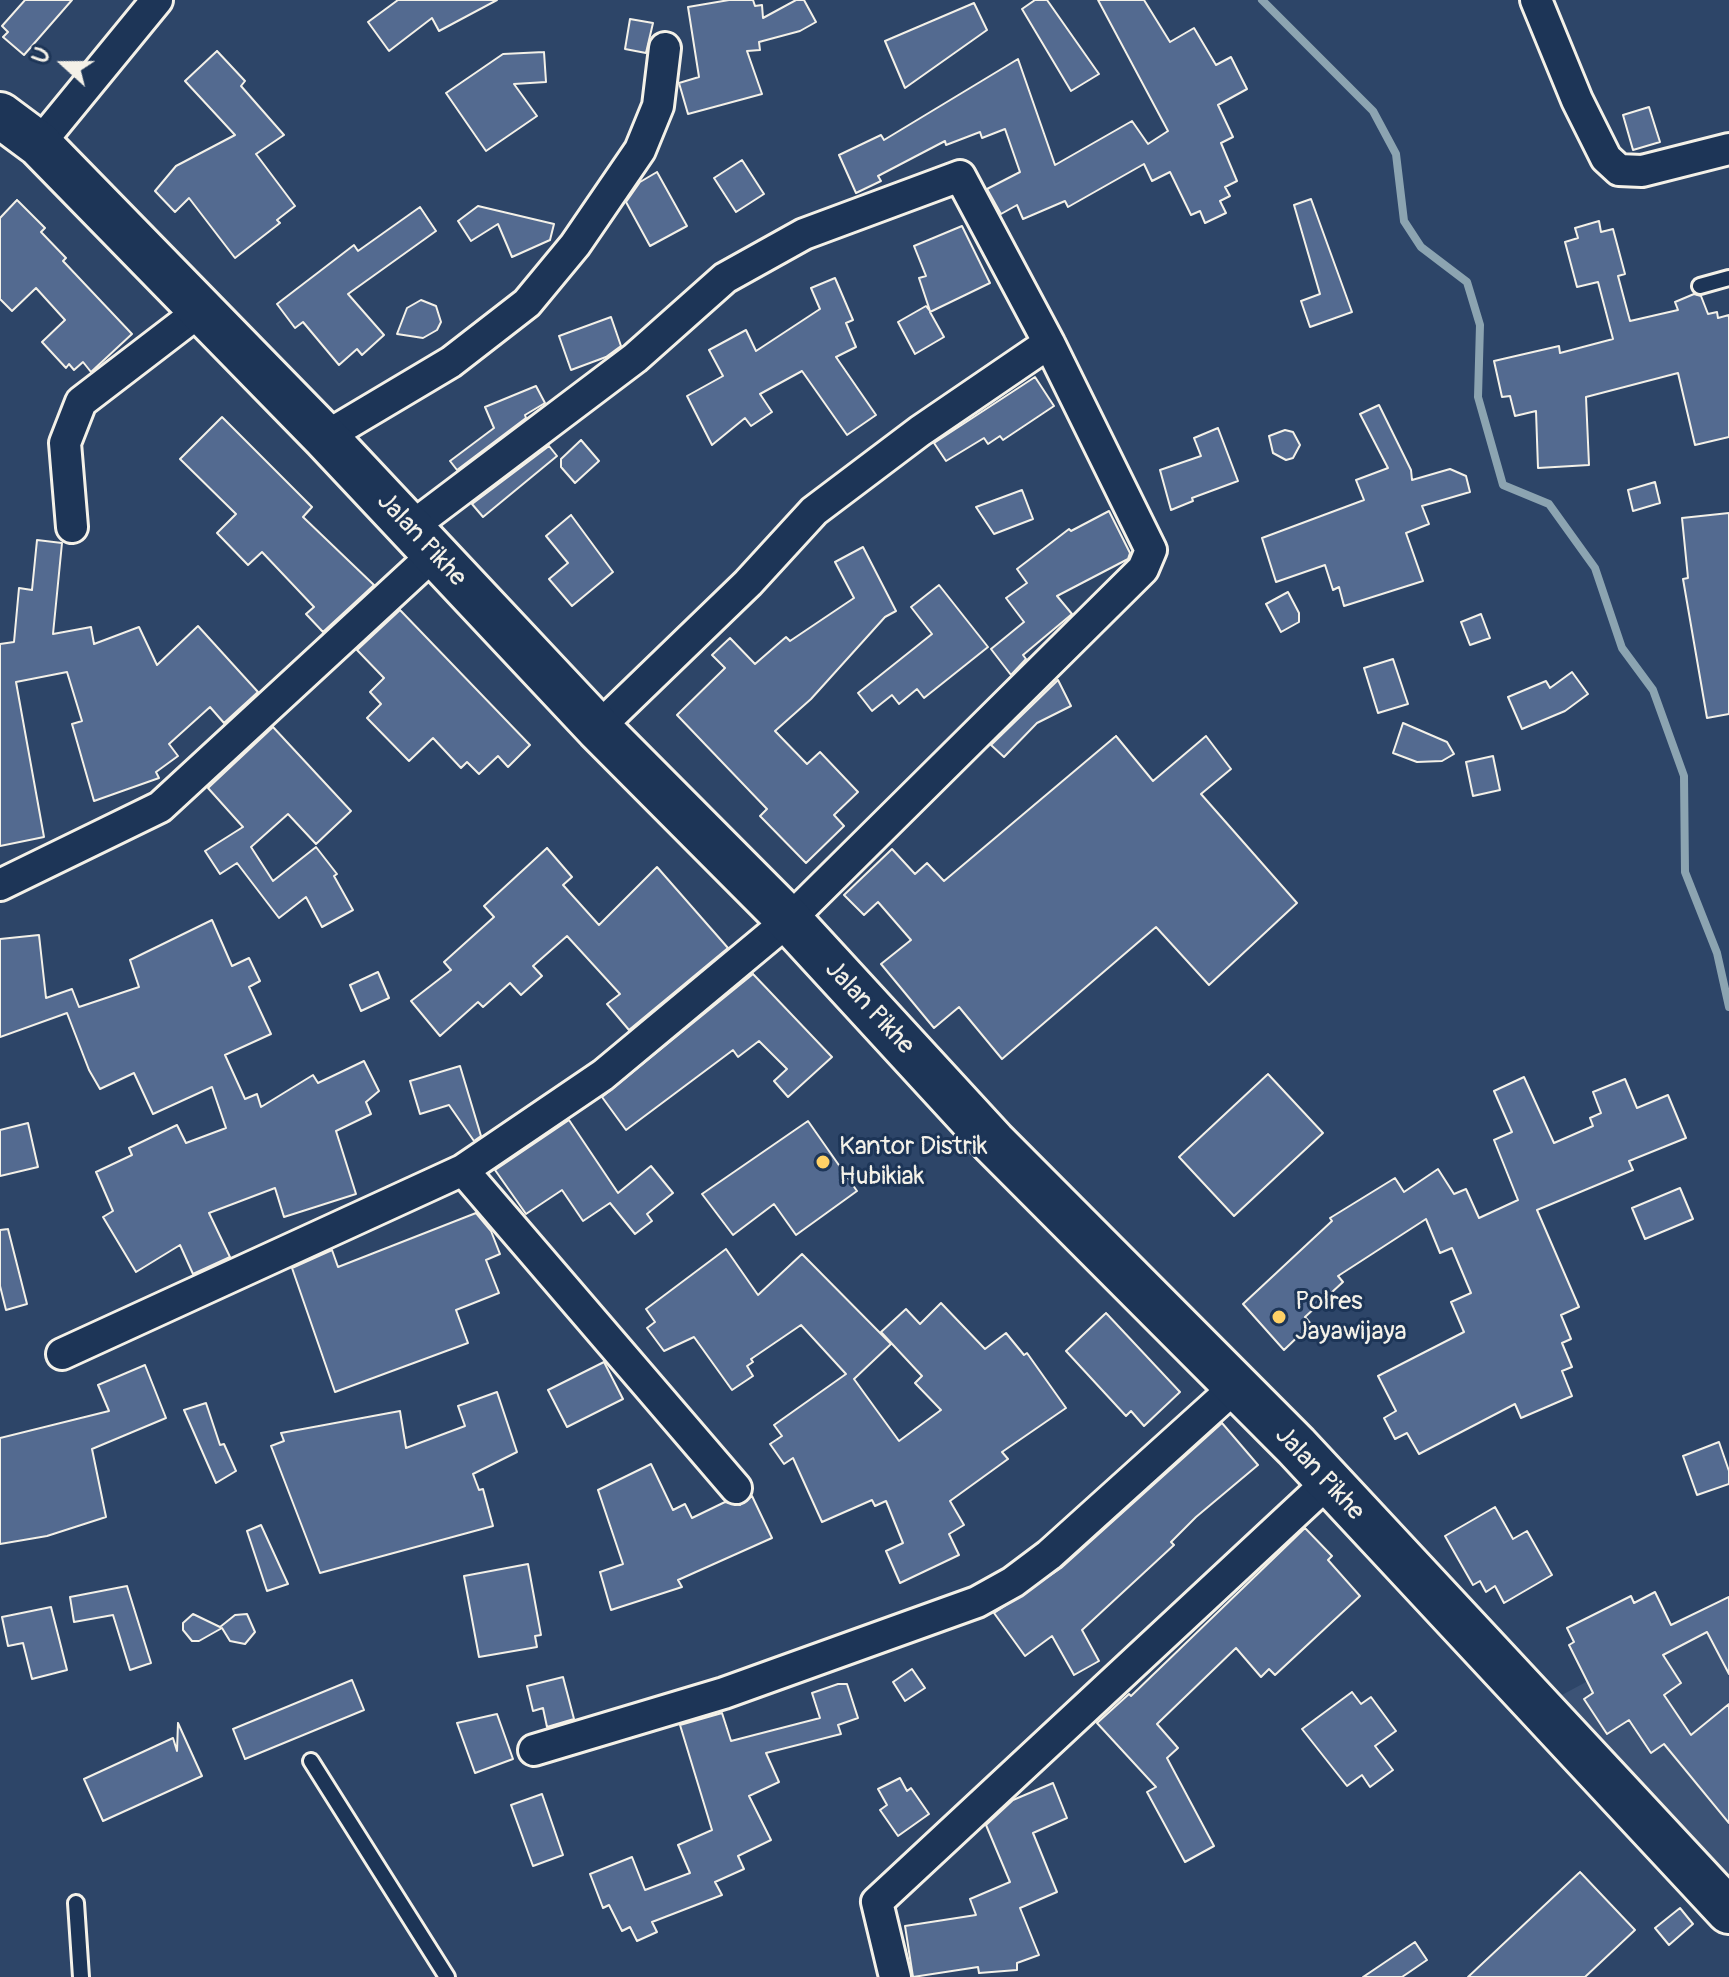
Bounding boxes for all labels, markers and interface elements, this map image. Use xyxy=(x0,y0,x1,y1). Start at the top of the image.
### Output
north arrow xyxy=(24,24,104,104)
text: U xyxy=(26,44,57,67)
street label: Jalan Pikhe xyxy=(370,486,472,594)
street label: Jalan Pikhe xyxy=(818,954,920,1062)
place label: Kantor Distrik Hubikiak xyxy=(839,1131,988,1192)
marker: Kantor Distrik Hubikiak xyxy=(814,1153,832,1171)
place label: Polres Jayawijaya xyxy=(1295,1286,1407,1348)
marker: Polres Jayawijaya xyxy=(1270,1308,1288,1326)
street label: Jalan Pikhe xyxy=(1268,1420,1370,1528)

